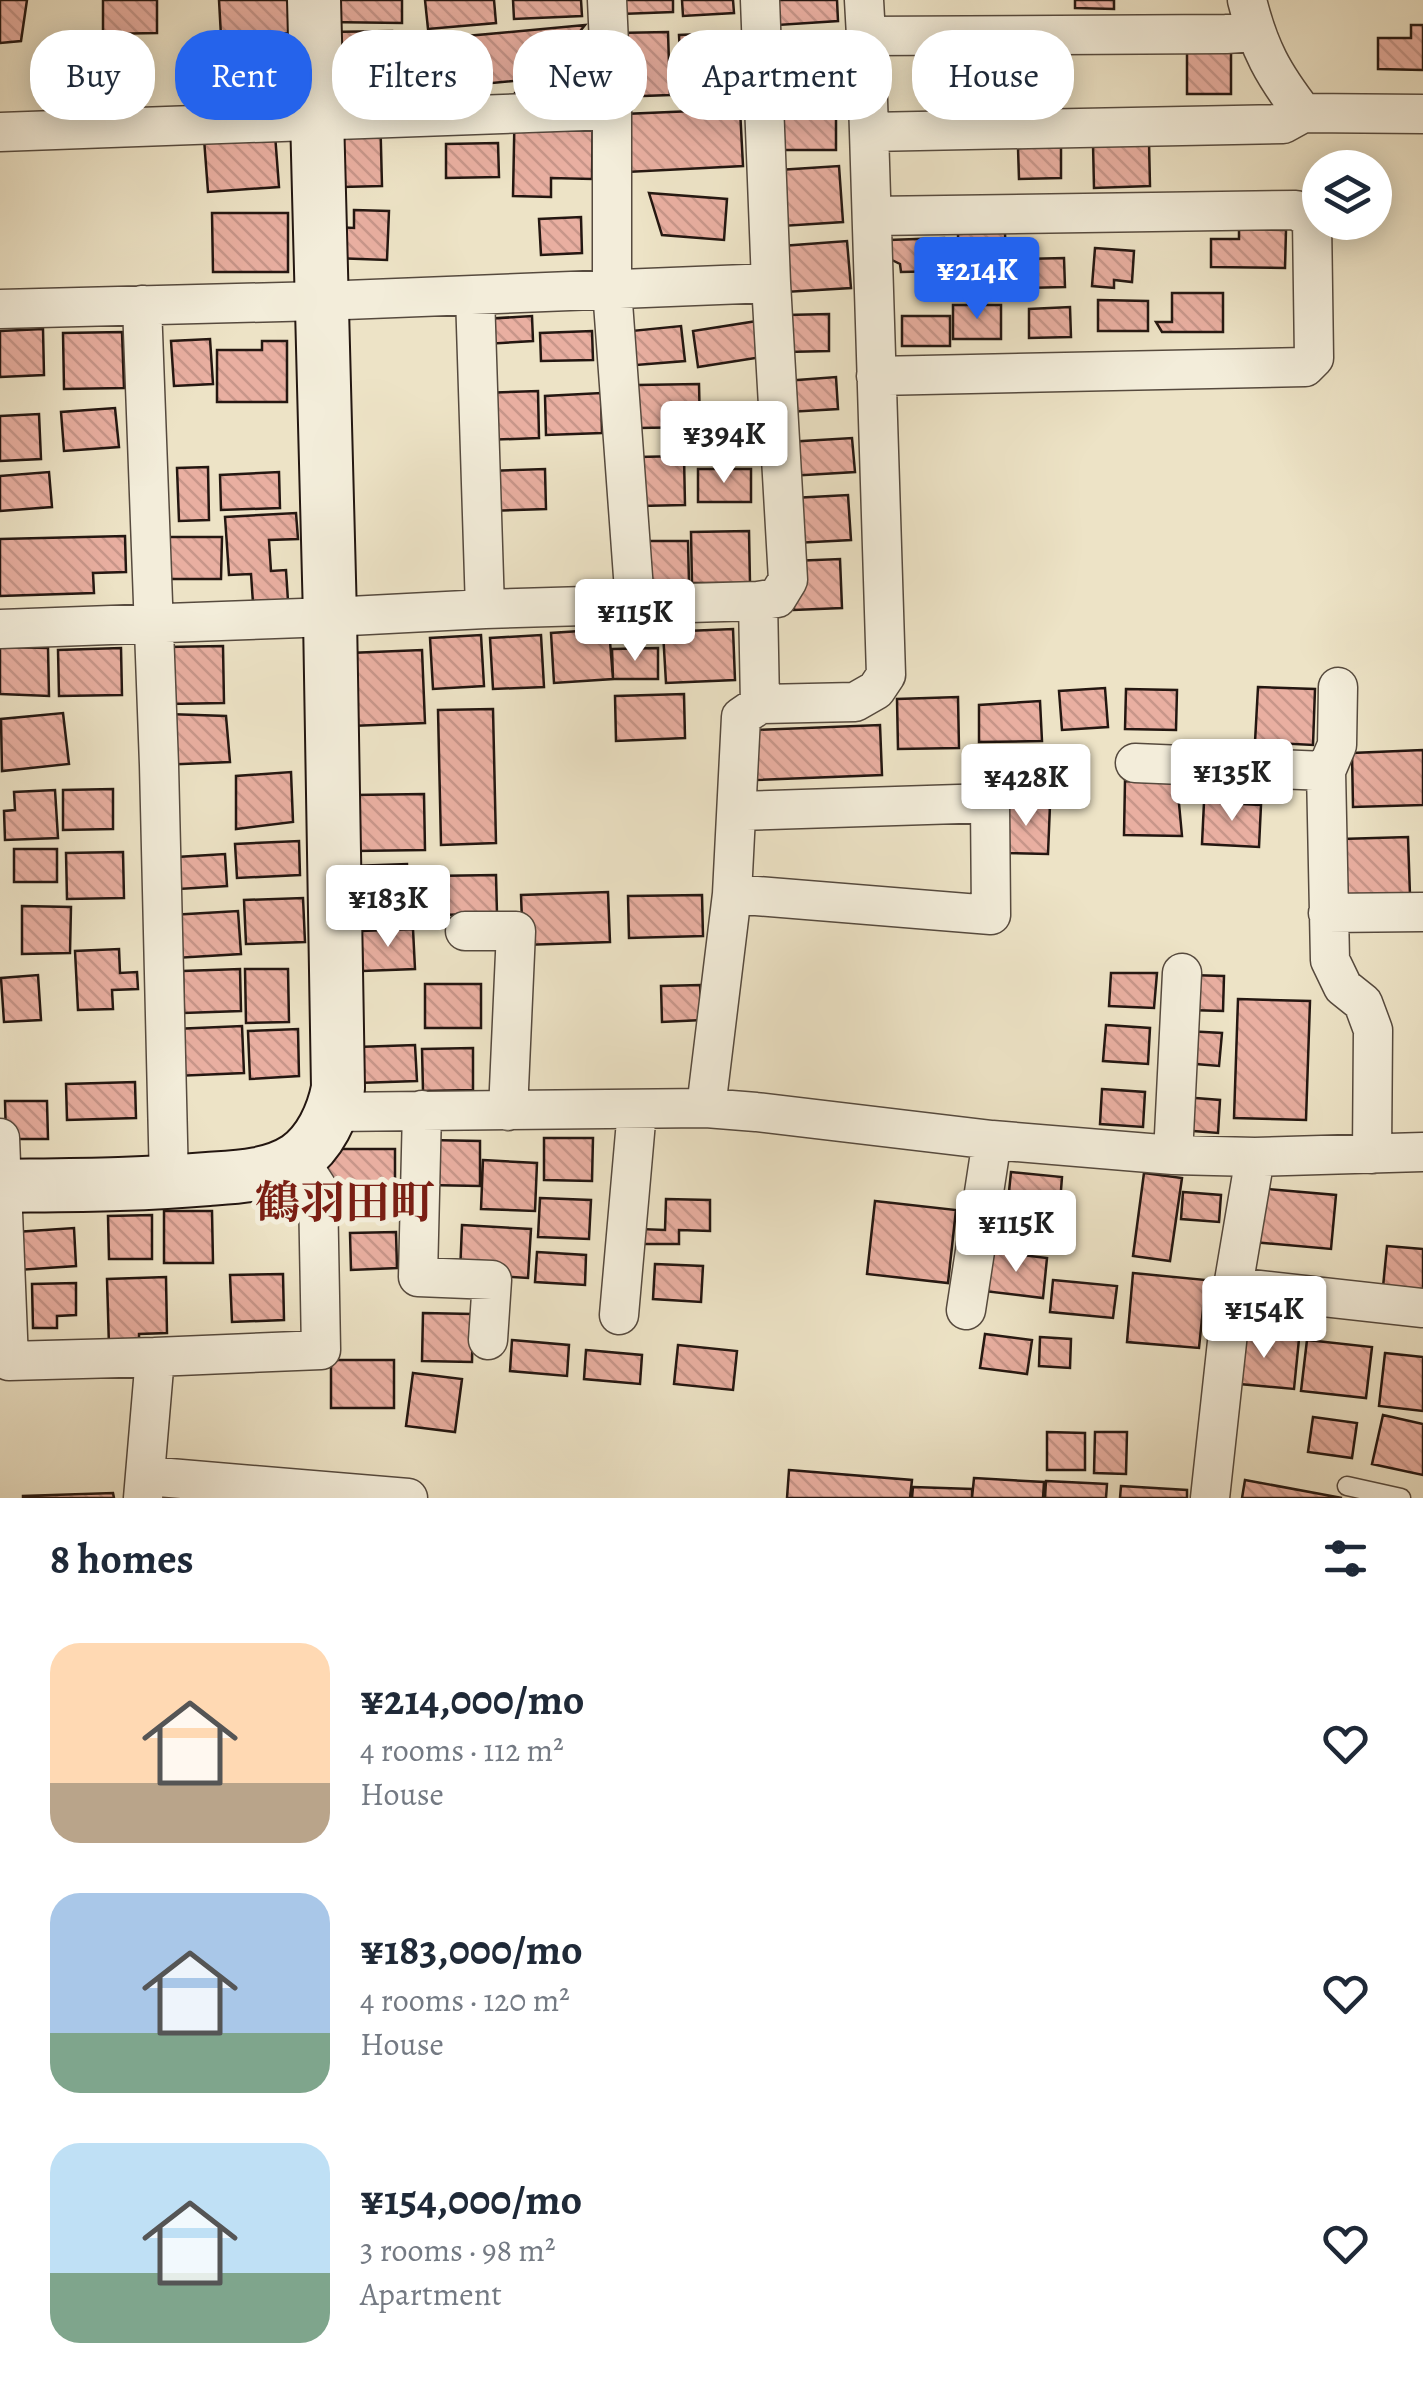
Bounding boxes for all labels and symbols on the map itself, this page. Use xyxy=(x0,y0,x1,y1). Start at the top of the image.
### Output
pin: ¥214K xyxy=(907,237,1047,322)
pin: ¥394K xyxy=(654,401,794,486)
pin: ¥115K xyxy=(565,579,705,664)
pin: ¥135K xyxy=(1162,739,1302,824)
pin: ¥428K xyxy=(956,744,1096,829)
pin: ¥183K xyxy=(318,865,458,950)
district label: 鶴羽田町 xyxy=(255,1172,435,1234)
pin: ¥115K xyxy=(946,1190,1086,1275)
pin: ¥154K xyxy=(1194,1276,1334,1361)

